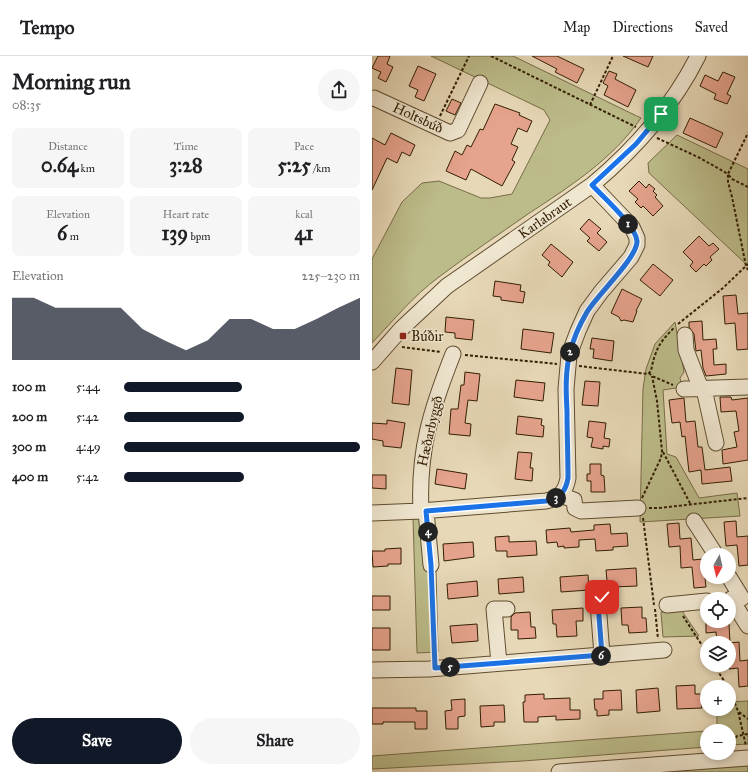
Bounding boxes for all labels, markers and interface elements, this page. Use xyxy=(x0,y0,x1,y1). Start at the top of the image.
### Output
text: Tempo xyxy=(20,16,75,39)
text: Map xyxy=(563,19,590,36)
text: Directions xyxy=(612,19,673,36)
text: Saved xyxy=(695,19,728,36)
text: Morning run xyxy=(12,68,131,95)
button: share xyxy=(318,69,360,111)
text: 08:35 xyxy=(12,97,41,113)
pin xyxy=(644,97,678,131)
street label: Holtsbúð xyxy=(390,99,446,137)
icon: arrive xyxy=(650,103,672,125)
text: Distance xyxy=(48,140,88,153)
text: Time xyxy=(174,140,198,153)
text: Pace xyxy=(294,140,314,153)
text: 0.64 xyxy=(41,153,78,177)
text: 3:28 xyxy=(169,153,203,177)
text: 5:25 xyxy=(277,153,311,177)
text: km xyxy=(78,162,95,175)
text: /km xyxy=(311,162,331,175)
street label: Karlabraut xyxy=(515,194,575,242)
text: Elevation xyxy=(46,208,90,221)
text: Heart rate xyxy=(163,208,209,221)
text: kcal xyxy=(295,208,313,221)
pin: 1 xyxy=(618,214,638,234)
text: 1 xyxy=(626,217,630,230)
text: 6 xyxy=(57,221,67,245)
text: 139 xyxy=(161,221,188,245)
text: 41 xyxy=(294,221,314,245)
text: m xyxy=(67,230,79,243)
text: bpm xyxy=(188,230,211,243)
text: Elevation xyxy=(12,268,64,284)
text: 225–230 m xyxy=(302,268,360,284)
place label: Búðir xyxy=(411,328,444,345)
marker: Búðir xyxy=(398,331,408,341)
pin: 2 xyxy=(560,342,580,362)
text: 2 xyxy=(567,345,573,358)
text: 100 m xyxy=(12,379,46,395)
text: 5:44 xyxy=(76,379,100,395)
street label: Hæðarbyggð xyxy=(414,394,446,468)
text: 200 m xyxy=(12,409,47,425)
text: 5:42 xyxy=(76,409,99,425)
text: 300 m xyxy=(12,439,46,455)
text: 4:49 xyxy=(76,439,101,455)
text: 400 m xyxy=(12,469,48,485)
text: 5:42 xyxy=(76,469,99,485)
pin: 3 xyxy=(546,488,566,508)
text: 3 xyxy=(554,491,558,504)
pin: 4 xyxy=(418,522,438,542)
text: 4 xyxy=(425,525,431,538)
north arrow xyxy=(700,548,736,584)
map controls xyxy=(700,548,736,760)
pin xyxy=(585,580,619,614)
icon: check xyxy=(591,586,613,608)
button: locate xyxy=(700,592,736,628)
button: layers xyxy=(700,636,736,672)
pin: 6 xyxy=(591,646,611,666)
text: 6 xyxy=(598,649,604,662)
pin: 5 xyxy=(440,657,460,677)
text: 5 xyxy=(447,660,453,673)
button: + xyxy=(700,680,736,716)
button: Save xyxy=(12,718,182,764)
button: Share xyxy=(190,718,360,764)
button: − xyxy=(700,724,736,760)

